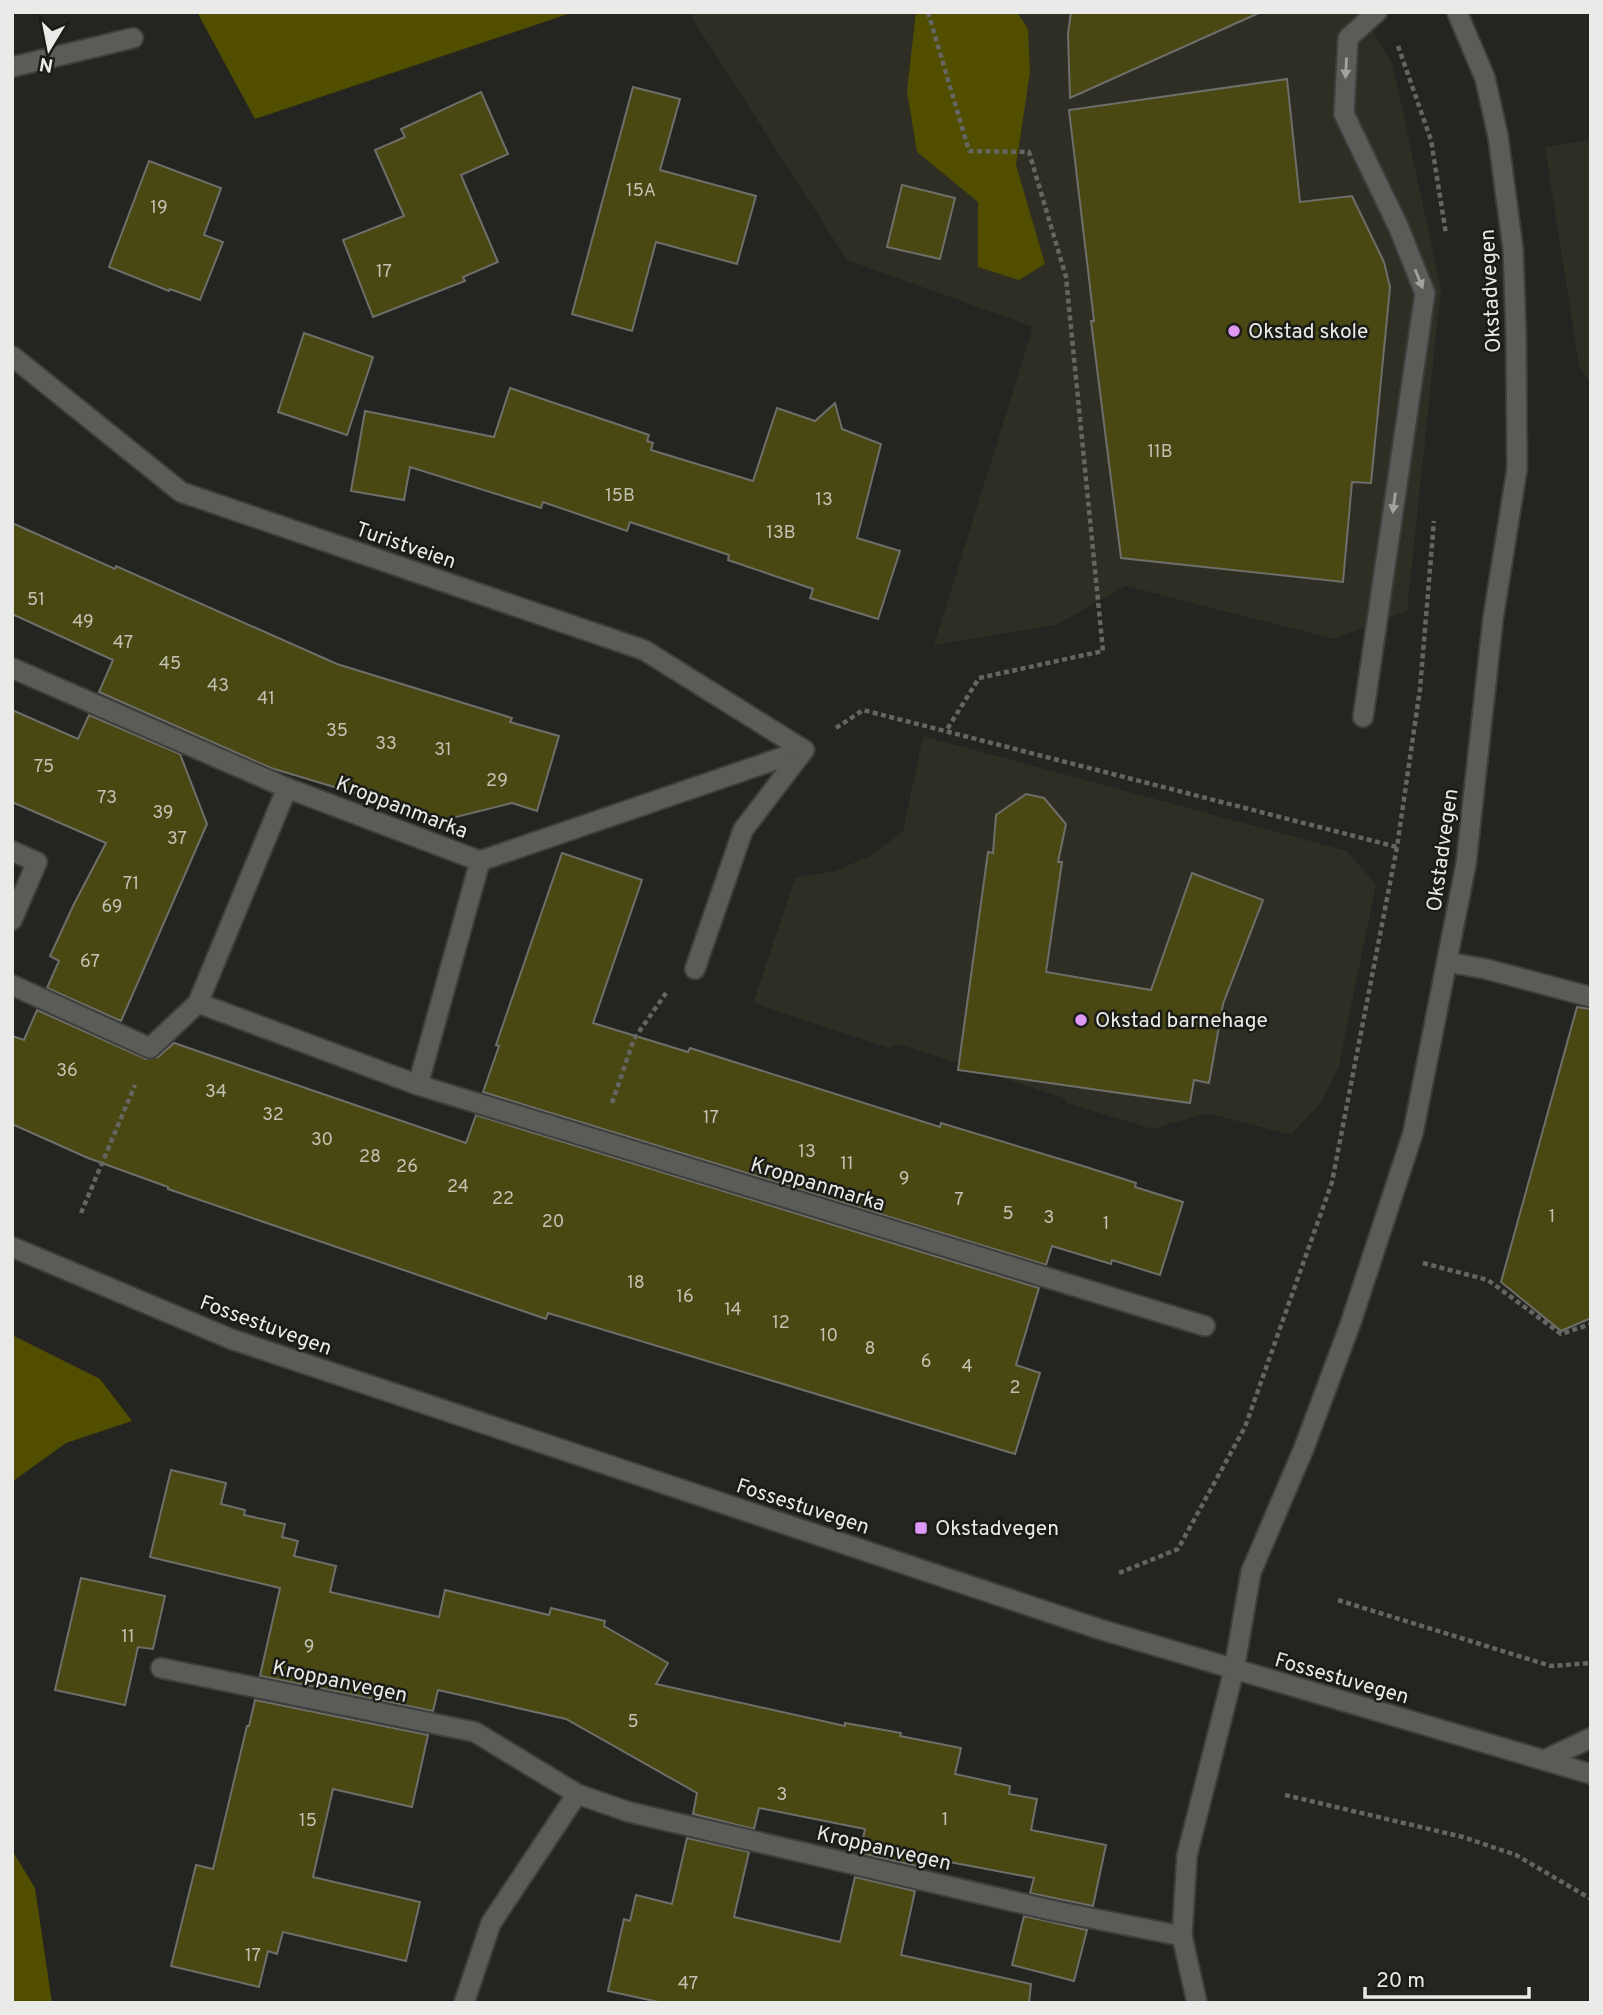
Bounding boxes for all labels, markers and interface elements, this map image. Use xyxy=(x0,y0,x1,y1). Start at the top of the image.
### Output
north arrow xyxy=(14,14,84,84)
text: N xyxy=(38,51,55,77)
one-way arrow xyxy=(1341,57,1352,79)
house number: 15A xyxy=(626,180,656,203)
house number: 19 xyxy=(150,197,168,220)
street label: Okstadvegen xyxy=(1475,228,1508,354)
house number: 17 xyxy=(376,261,392,284)
one-way arrow xyxy=(1413,268,1424,289)
place label: Okstad skole xyxy=(1248,319,1368,346)
marker: Okstad skole xyxy=(1226,323,1242,339)
house number: 11B xyxy=(1147,441,1173,464)
house number: 15B xyxy=(605,485,635,508)
house number: 13 xyxy=(815,489,833,512)
one-way arrow xyxy=(1388,492,1399,514)
street label: Turistveien xyxy=(352,517,459,576)
house number: 13B xyxy=(766,522,796,545)
house number: 51 xyxy=(27,589,45,612)
house number: 49 xyxy=(72,611,94,634)
house number: 47 xyxy=(113,632,133,655)
house number: 45 xyxy=(159,653,181,676)
house number: 43 xyxy=(207,675,229,698)
house number: 41 xyxy=(257,688,275,711)
house number: 35 xyxy=(326,720,348,743)
house number: 33 xyxy=(375,733,397,756)
house number: 31 xyxy=(434,739,452,762)
house number: 75 xyxy=(34,756,54,779)
house number: 29 xyxy=(486,770,508,793)
street label: Kroppanmarka xyxy=(332,771,471,846)
house number: 73 xyxy=(97,787,117,810)
street label: Okstadvegen xyxy=(1421,787,1465,913)
house number: 39 xyxy=(152,802,174,825)
house number: 37 xyxy=(167,828,187,851)
house number: 71 xyxy=(123,873,139,896)
house number: 69 xyxy=(102,896,122,919)
house number: 67 xyxy=(80,951,100,974)
place label: Okstad barnehage xyxy=(1095,1008,1268,1035)
marker: Okstad barnehage xyxy=(1073,1012,1089,1028)
house number: 36 xyxy=(56,1060,78,1083)
house number: 34 xyxy=(205,1081,227,1104)
house number: 32 xyxy=(262,1104,284,1127)
house number: 17 xyxy=(703,1107,719,1130)
house number: 30 xyxy=(311,1129,333,1152)
house number: 13 xyxy=(798,1141,816,1164)
house number: 28 xyxy=(359,1146,381,1169)
street label: Kroppanmarka xyxy=(747,1152,888,1219)
house number: 11 xyxy=(840,1153,854,1176)
house number: 26 xyxy=(396,1156,418,1179)
house number: 9 xyxy=(899,1168,909,1191)
house number: 24 xyxy=(447,1176,469,1199)
house number: 22 xyxy=(492,1188,514,1211)
house number: 7 xyxy=(954,1189,964,1212)
house number: 5 xyxy=(1002,1203,1014,1226)
house number: 1 xyxy=(1549,1206,1555,1229)
house number: 3 xyxy=(1044,1207,1054,1230)
house number: 20 xyxy=(542,1211,564,1234)
house number: 1 xyxy=(1103,1213,1109,1236)
house number: 18 xyxy=(627,1272,645,1295)
house number: 16 xyxy=(676,1286,694,1309)
street label: Fossestuvegen xyxy=(196,1290,335,1363)
house number: 14 xyxy=(724,1299,742,1322)
house number: 12 xyxy=(772,1312,790,1335)
house number: 10 xyxy=(820,1325,838,1348)
house number: 8 xyxy=(865,1338,876,1361)
house number: 6 xyxy=(921,1351,931,1374)
house number: 4 xyxy=(961,1356,973,1379)
house number: 2 xyxy=(1009,1377,1021,1400)
street label: Fossestuvegen xyxy=(732,1473,873,1542)
place label: Okstadvegen xyxy=(935,1516,1059,1543)
marker: Okstadvegen xyxy=(913,1520,929,1536)
house number: 11 xyxy=(121,1626,135,1649)
house number: 9 xyxy=(304,1636,314,1659)
street label: Fossestuvegen xyxy=(1271,1647,1412,1712)
street label: Kroppanvegen xyxy=(270,1655,410,1710)
house number: 5 xyxy=(627,1711,639,1734)
house number: 3 xyxy=(777,1784,787,1807)
house number: 1 xyxy=(942,1809,948,1832)
house number: 15 xyxy=(299,1810,317,1833)
street label: Kroppanvegen xyxy=(814,1821,954,1878)
house number: 17 xyxy=(245,1945,261,1968)
scale bar xyxy=(1365,1955,1530,1999)
text: 20 m xyxy=(1376,1968,1425,1995)
house number: 47 xyxy=(678,1973,698,1996)

